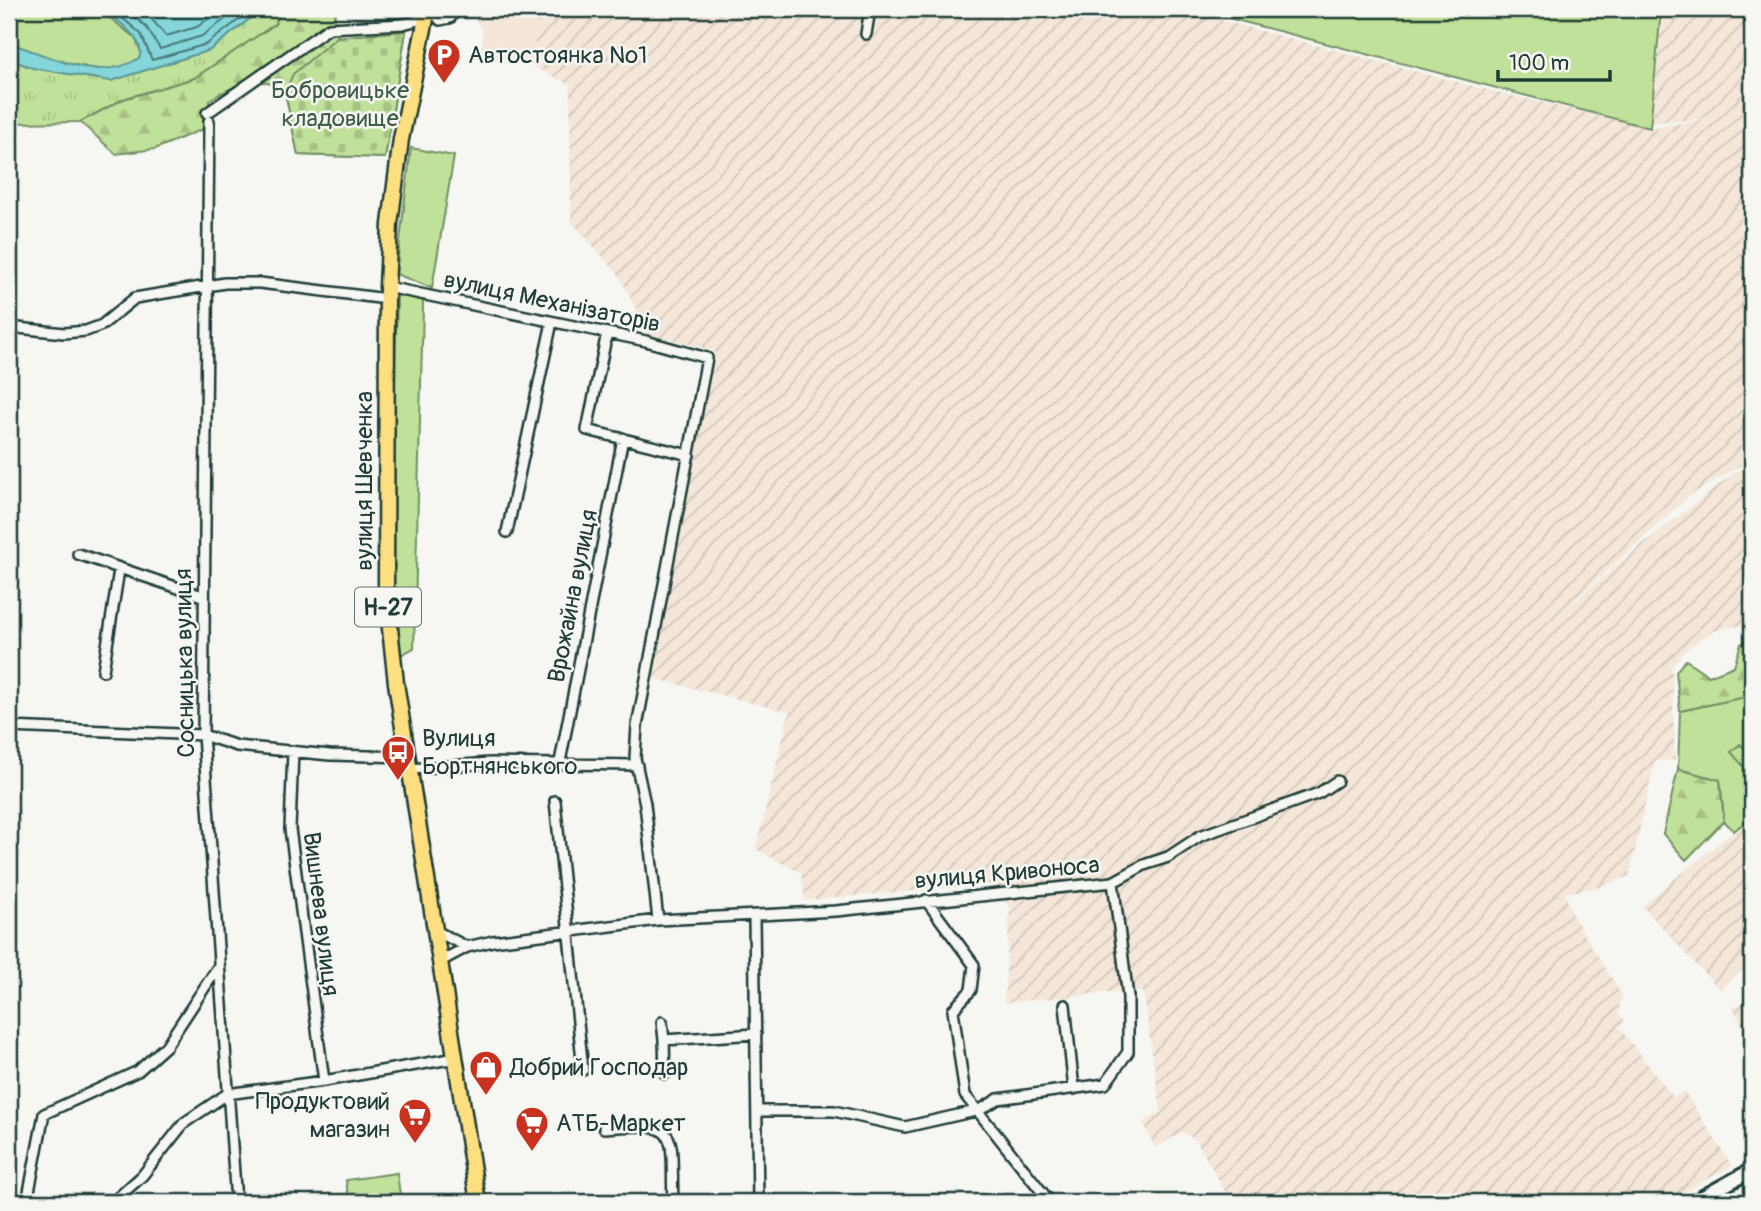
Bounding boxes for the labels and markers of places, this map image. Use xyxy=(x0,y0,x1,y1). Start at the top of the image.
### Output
parking icon: Автостоянка №1 xyxy=(425,36,463,85)
place label: Автостоянка №1 xyxy=(468,41,647,70)
place label: Вулиця Бортнянського xyxy=(422,724,578,781)
bus stop icon: Вулиця Бортнянського xyxy=(379,733,417,782)
shop icon: Добрий Господар xyxy=(467,1048,505,1097)
place label: Добрий Господар xyxy=(509,1053,688,1082)
place label: Продуктовий магазин xyxy=(255,1087,390,1144)
supermarket icon: Продуктовий магазин xyxy=(396,1096,434,1145)
supermarket icon: АТБ-Маркет xyxy=(513,1104,551,1153)
place label: АТБ-Маркет xyxy=(556,1109,686,1138)

